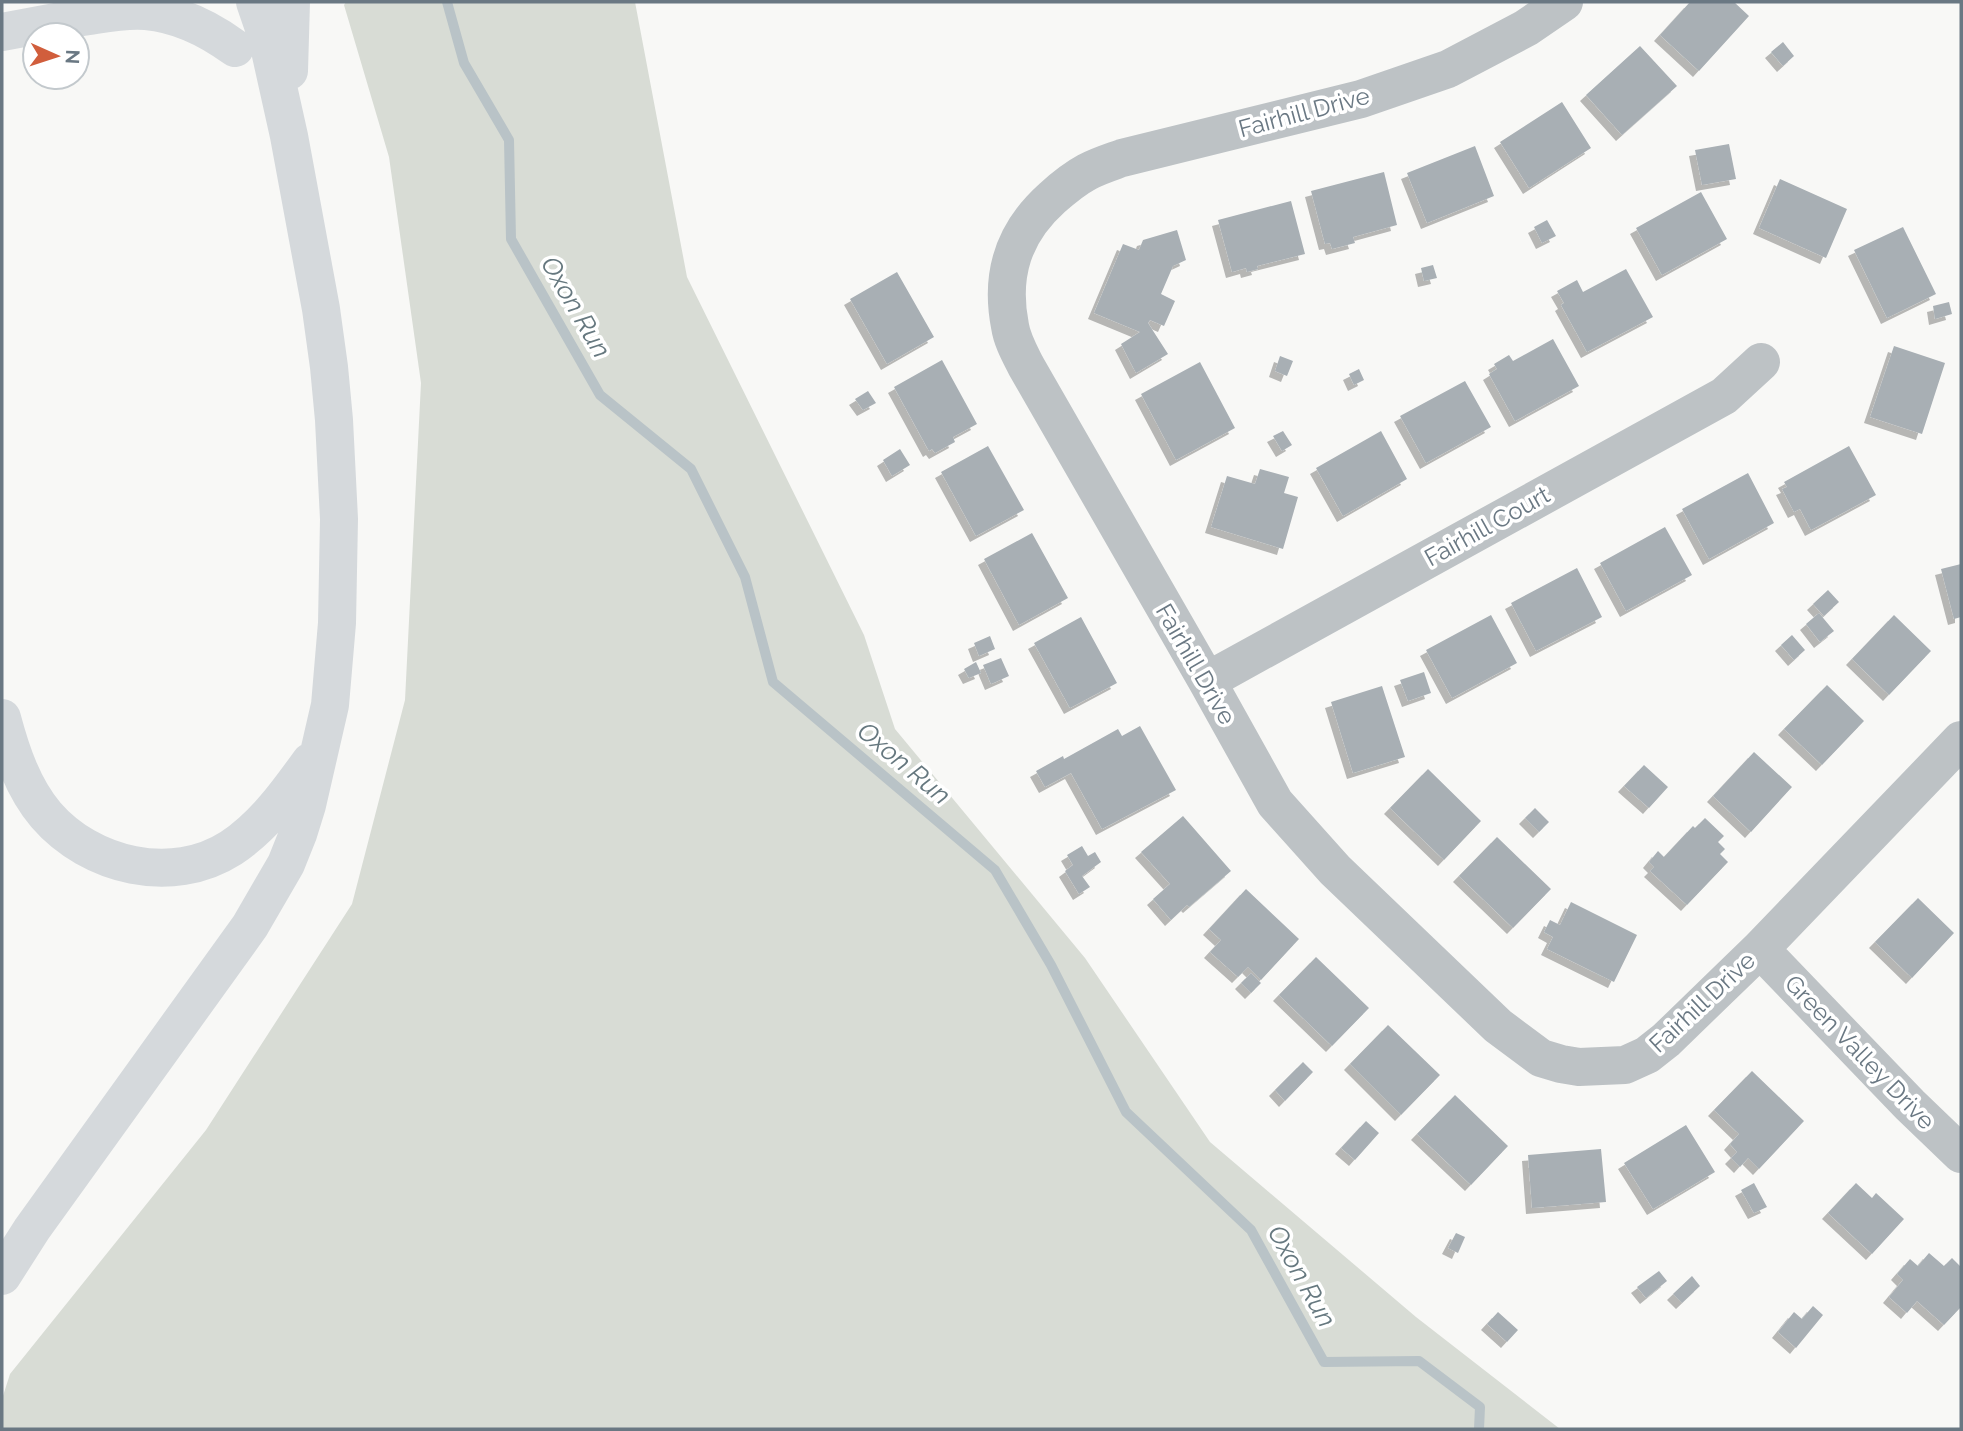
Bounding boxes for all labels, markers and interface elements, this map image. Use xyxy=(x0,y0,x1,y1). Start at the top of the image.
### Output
north arrow xyxy=(21,21,91,91)
text: N xyxy=(62,49,84,65)
street label: Fairhill Drive xyxy=(1235,81,1373,143)
water label: Oxon Run xyxy=(535,251,617,363)
street label: Fairhill Court xyxy=(1419,480,1555,572)
street label: Fairhill Drive xyxy=(1150,599,1242,729)
water label: Oxon Run xyxy=(852,716,956,810)
street label: Fairhill Drive xyxy=(1643,946,1761,1058)
street label: Green Valley Drive xyxy=(1779,969,1941,1135)
water label: Oxon Run xyxy=(1262,1220,1342,1332)

